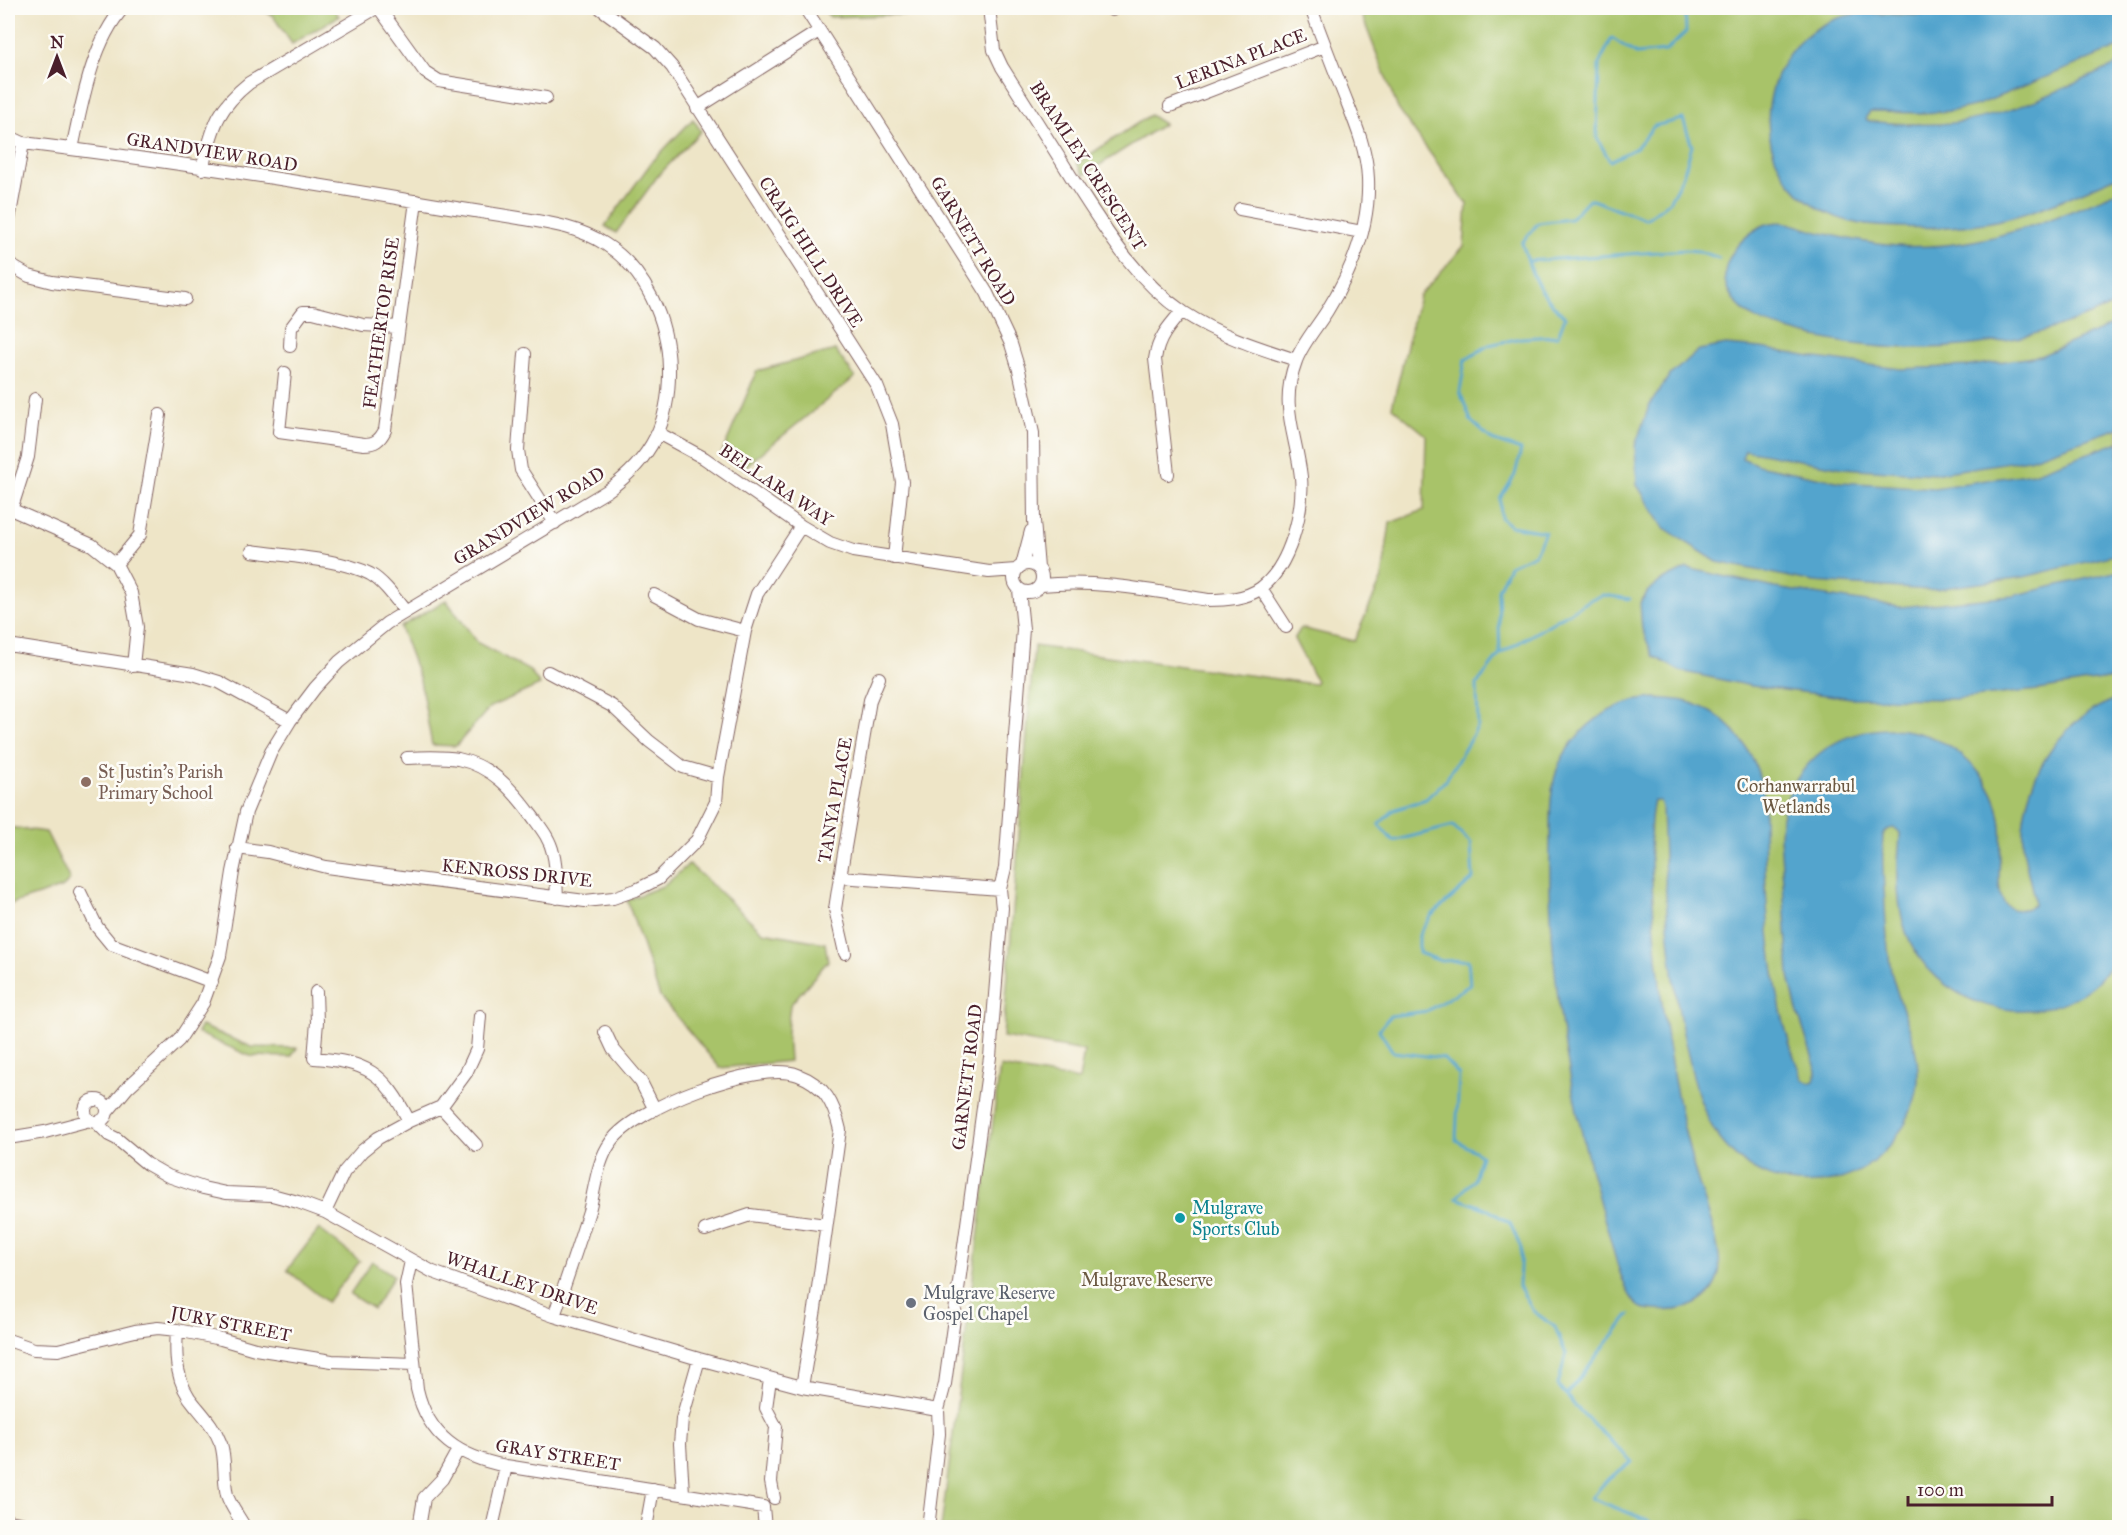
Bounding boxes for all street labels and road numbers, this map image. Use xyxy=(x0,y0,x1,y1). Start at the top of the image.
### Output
street label: LERINA PLACE xyxy=(1172,24,1310,94)
street label: BRAMLEY CRESCENT xyxy=(1025,77,1151,255)
street label: GRANDVIEW ROAD xyxy=(125,128,299,176)
street label: GARNETT ROAD xyxy=(926,172,1020,310)
street label: CRAIG HILL DRIVE xyxy=(754,173,868,331)
street label: FEATHERTOP RISE xyxy=(358,236,404,410)
street label: BELLARA WAY xyxy=(715,439,837,531)
street label: GRANDVIEW ROAD xyxy=(449,462,609,570)
street label: TANYA PLACE xyxy=(813,735,857,865)
street label: KENROSS DRIVE xyxy=(441,854,593,892)
street label: GARNETT ROAD xyxy=(947,1003,987,1151)
street label: WHALLEY DRIVE xyxy=(443,1247,601,1319)
street label: JURY STREET xyxy=(167,1301,293,1347)
street label: GRAY STREET xyxy=(494,1434,622,1476)

